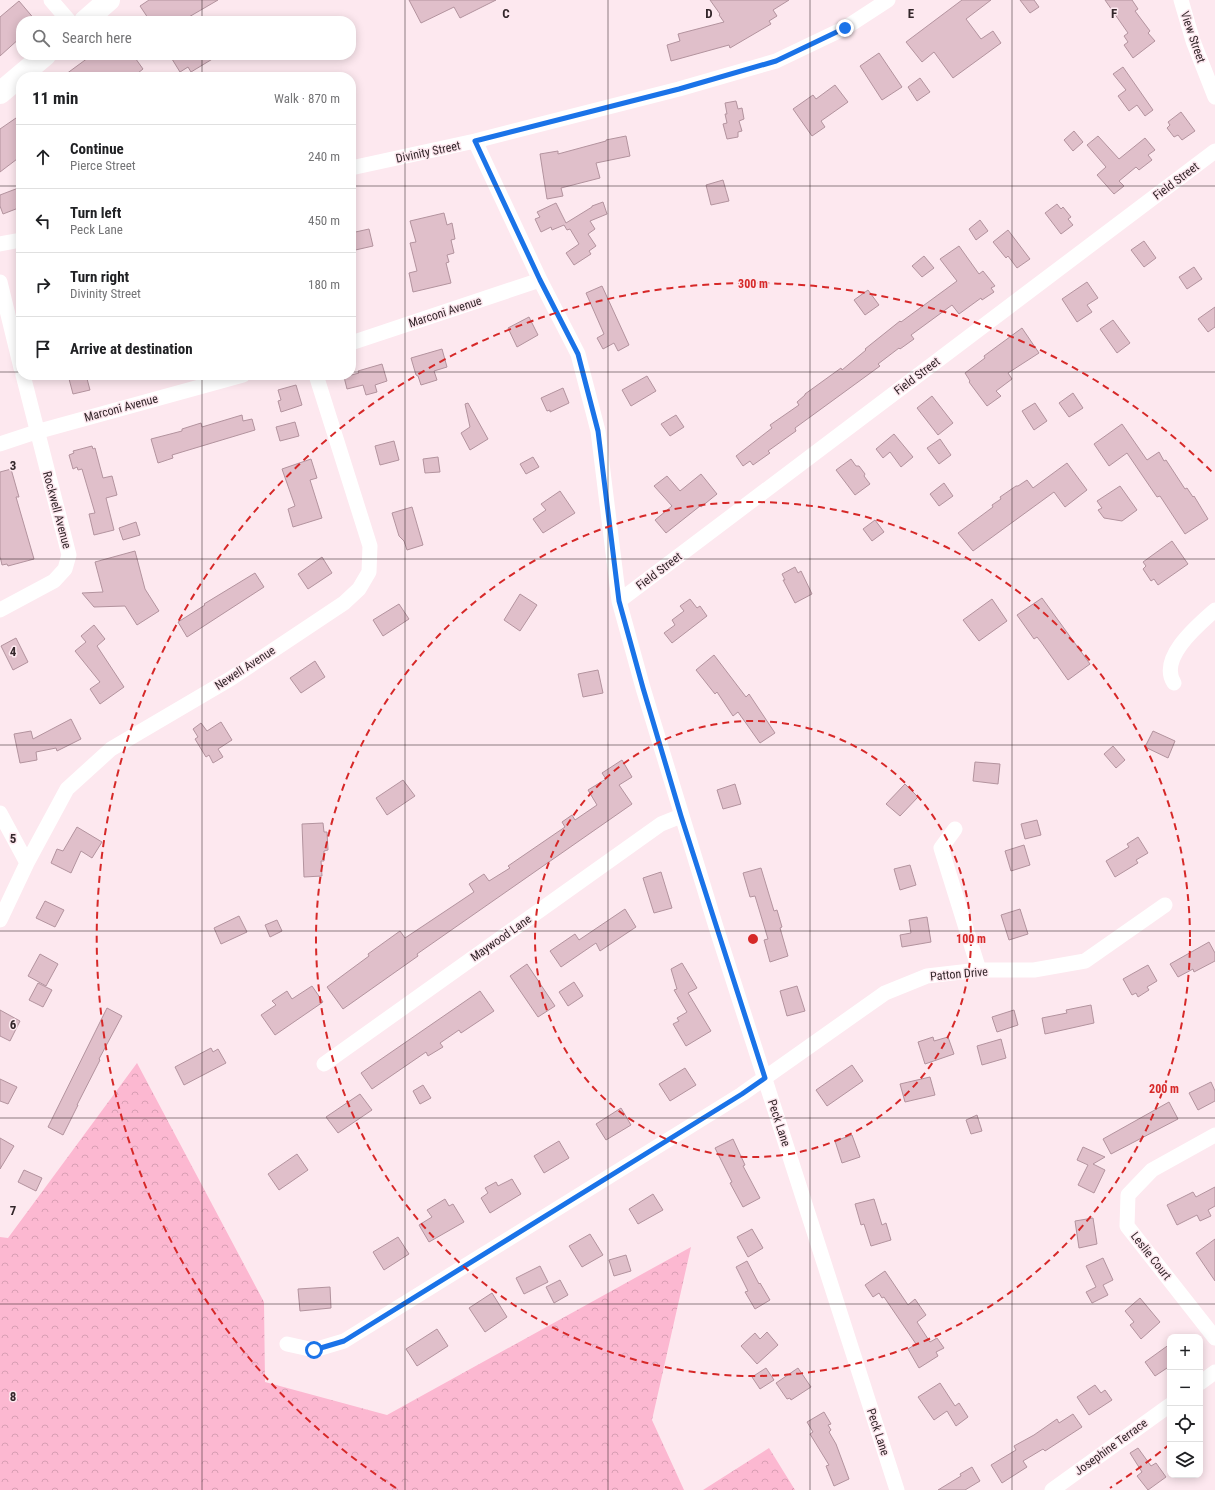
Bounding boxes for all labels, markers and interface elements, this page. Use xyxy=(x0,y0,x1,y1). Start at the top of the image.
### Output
text: C xyxy=(502,6,510,21)
text: D xyxy=(705,6,713,21)
text: E xyxy=(908,6,915,21)
text: F xyxy=(1111,6,1117,21)
street label: View Street xyxy=(1178,9,1209,65)
search box xyxy=(16,16,356,60)
route end xyxy=(836,19,854,37)
icon: search xyxy=(30,27,52,49)
text: Search here xyxy=(62,29,132,47)
text: 11 min xyxy=(32,88,78,108)
text: Walk · 870 m xyxy=(274,91,340,106)
street label: Divinity Street xyxy=(395,138,462,166)
text: Continue xyxy=(70,140,124,158)
icon: ahead xyxy=(32,146,54,168)
text: 240 m xyxy=(308,149,340,164)
text: Pierce Street xyxy=(70,158,136,173)
street label: Field Street xyxy=(1150,159,1202,203)
text: Turn left xyxy=(70,204,121,222)
icon: left xyxy=(32,210,54,232)
text: 450 m xyxy=(308,213,340,228)
text: Peck Lane xyxy=(70,222,123,237)
text: Turn right xyxy=(70,268,129,286)
icon: right xyxy=(32,274,54,296)
text: 180 m xyxy=(308,277,340,292)
text: 300 m xyxy=(738,277,768,291)
text: Divinity Street xyxy=(70,286,141,301)
street label: Marconi Avenue xyxy=(407,294,484,330)
icon: arrive xyxy=(32,338,54,360)
text: Arrive at destination xyxy=(70,340,193,358)
street label: Field Street xyxy=(891,354,943,398)
street label: Marconi Avenue xyxy=(83,391,160,425)
text: 3 xyxy=(10,458,16,473)
street label: Rockwell Avenue xyxy=(40,470,74,551)
street label: Field Street xyxy=(633,549,685,593)
street label: Newell Avenue xyxy=(212,643,278,693)
text: 4 xyxy=(10,644,17,659)
text: 5 xyxy=(10,831,17,846)
street label: Maywood Lane xyxy=(468,912,534,964)
centre of rings xyxy=(746,932,760,946)
text: 100 m xyxy=(956,932,986,946)
street label: Patton Drive xyxy=(930,964,989,983)
text: 6 xyxy=(10,1017,17,1032)
text: 200 m xyxy=(1149,1082,1179,1096)
street label: Peck Lane xyxy=(765,1098,793,1149)
text: 7 xyxy=(10,1203,17,1218)
street label: Leslie Court xyxy=(1128,1229,1174,1283)
map controls xyxy=(1167,1334,1203,1478)
button: + xyxy=(1167,1334,1203,1370)
route start xyxy=(305,1341,323,1359)
button: − xyxy=(1167,1370,1203,1406)
text: 8 xyxy=(10,1389,16,1404)
button: locate xyxy=(1167,1406,1203,1442)
street label: Peck Lane xyxy=(864,1407,892,1458)
street label: Josephine Terrace xyxy=(1072,1416,1150,1478)
button: layers xyxy=(1167,1442,1203,1478)

